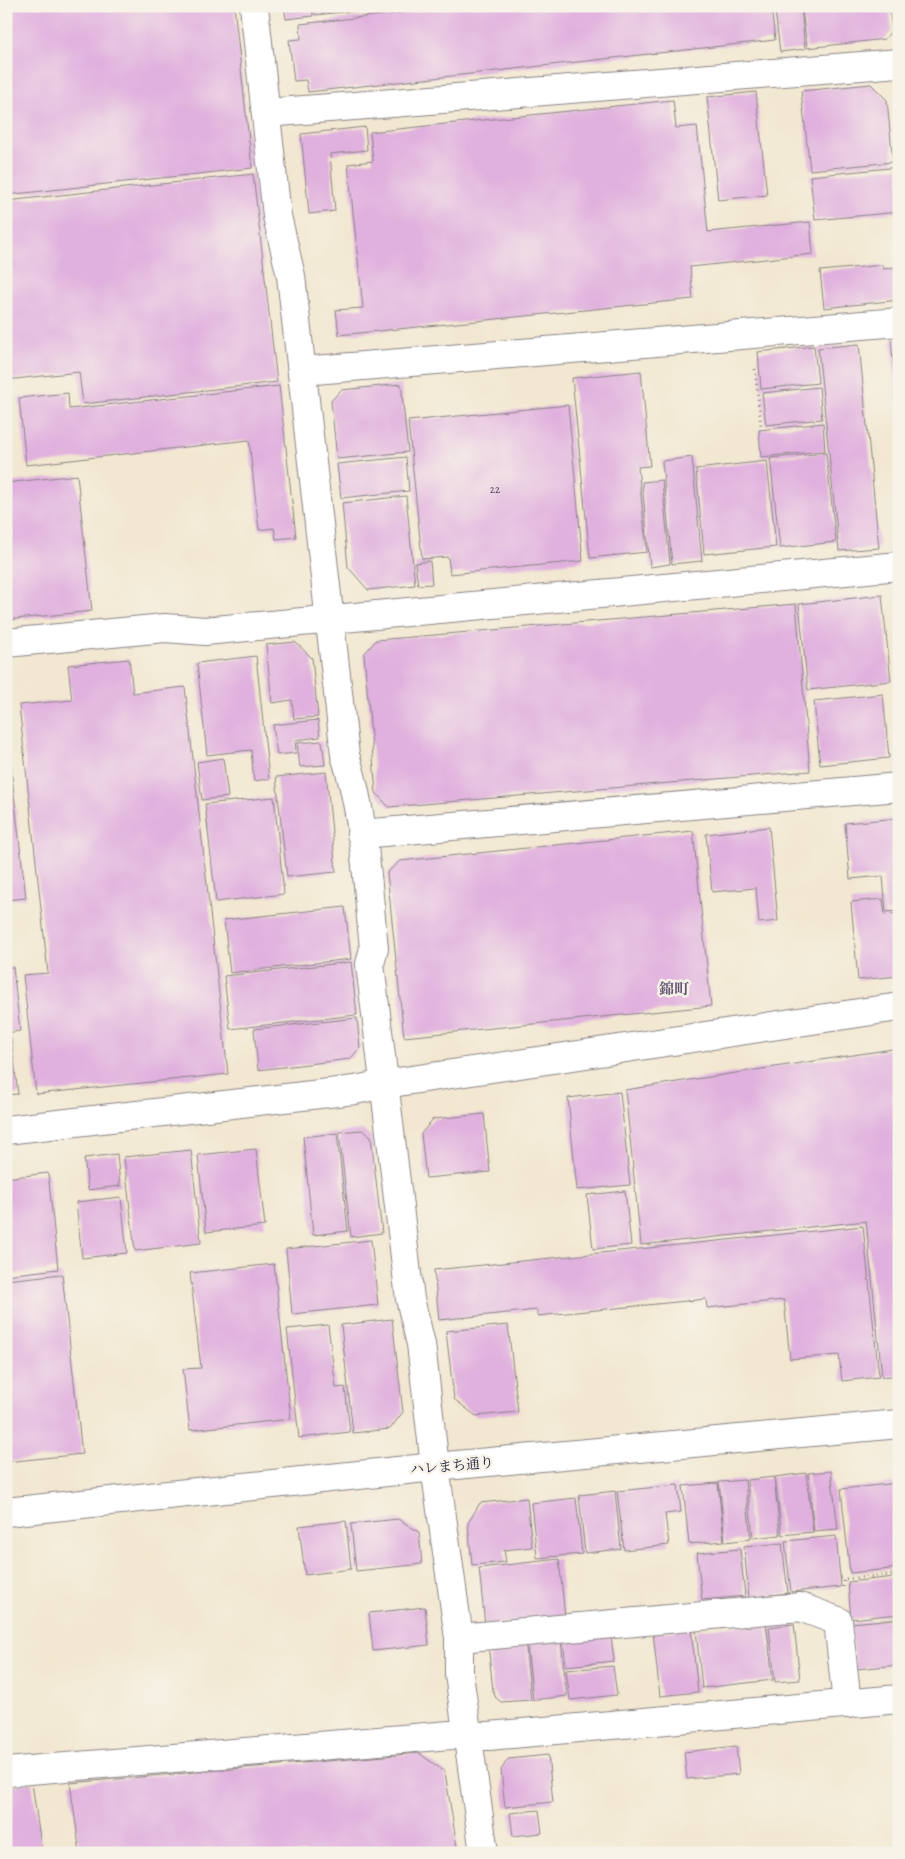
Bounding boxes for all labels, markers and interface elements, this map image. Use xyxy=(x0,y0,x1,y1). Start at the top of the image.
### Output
house number: 22 xyxy=(490,482,500,497)
district label: 錦町 xyxy=(659,979,689,999)
street label: ハレまち通り xyxy=(409,1453,495,1479)

